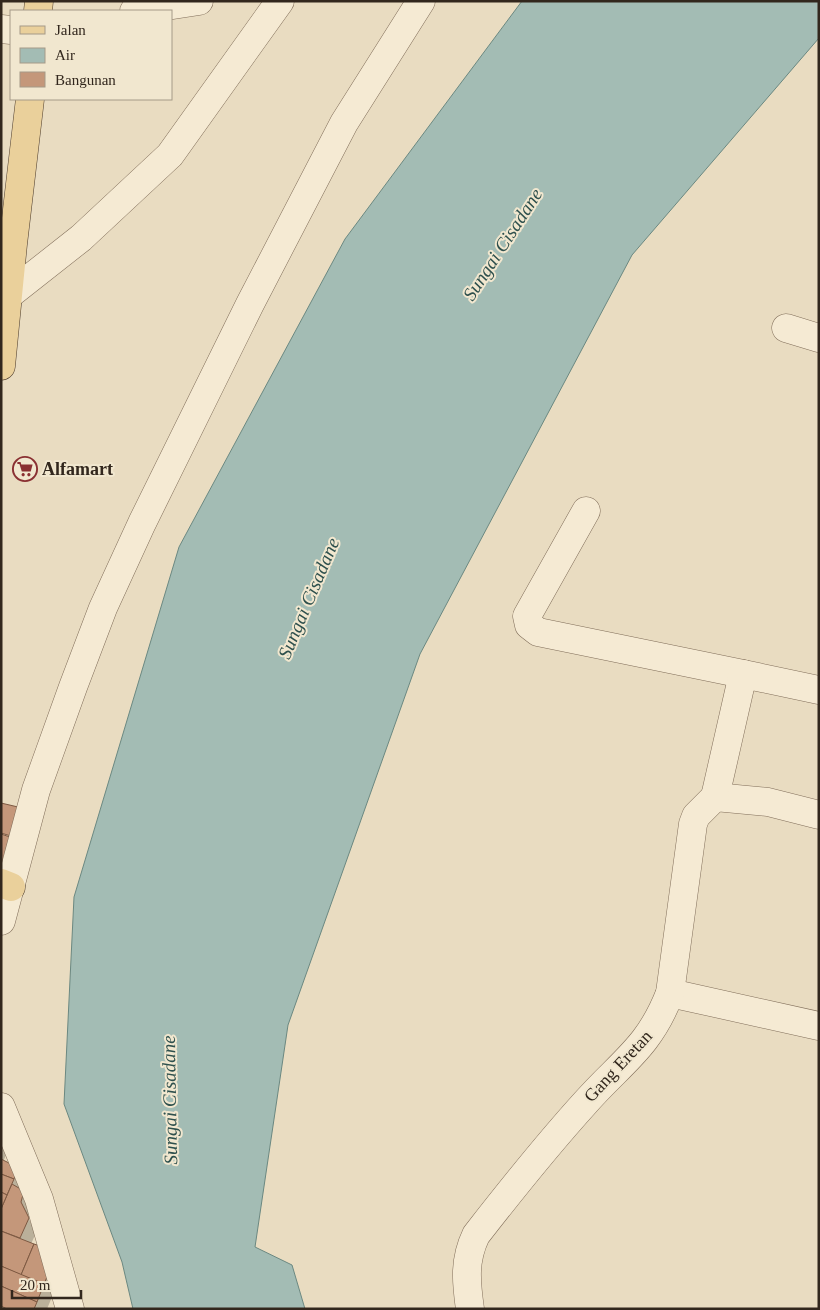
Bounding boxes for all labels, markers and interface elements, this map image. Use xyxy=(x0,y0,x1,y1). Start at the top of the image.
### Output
legend xyxy=(10,10,172,100)
text: Jalan xyxy=(55,22,86,38)
text: Air xyxy=(55,47,75,63)
text: Bangunan xyxy=(55,72,116,88)
water label: Sungai Cisadane xyxy=(458,184,546,304)
supermarket icon: Alfamart xyxy=(12,456,38,482)
place label: Alfamart xyxy=(42,459,113,479)
water label: Sungai Cisadane xyxy=(274,535,343,662)
street label: Gang Eretan xyxy=(580,1026,656,1106)
water label: Sungai Cisadane xyxy=(158,1035,181,1165)
scale bar xyxy=(12,1268,81,1300)
text: 20 m xyxy=(20,1277,51,1293)

